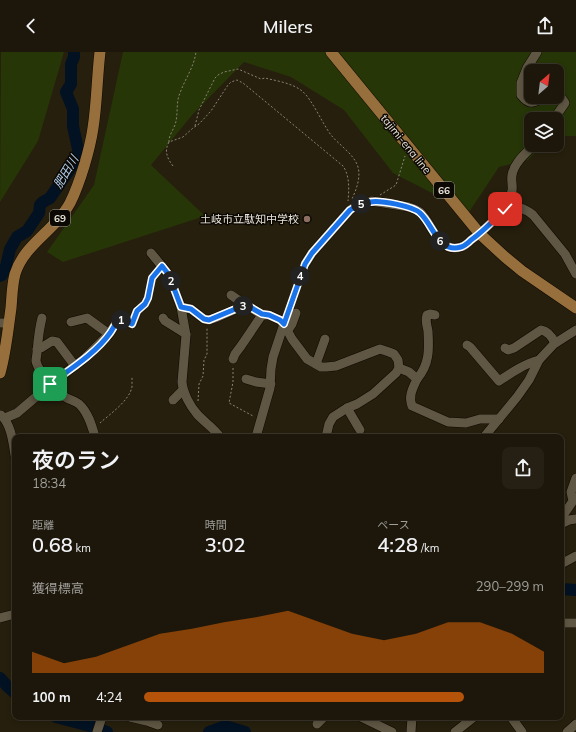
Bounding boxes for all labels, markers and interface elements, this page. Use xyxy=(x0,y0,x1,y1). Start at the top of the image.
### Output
icon: back xyxy=(20,15,42,37)
text: Milers xyxy=(263,15,313,38)
icon: share xyxy=(534,15,556,37)
north arrow xyxy=(524,64,564,104)
map controls xyxy=(524,64,564,152)
street label: tajimi-ena line xyxy=(378,111,434,177)
button: layers xyxy=(524,112,564,152)
water label: 肥田川 xyxy=(50,151,82,191)
road number: 66 xyxy=(434,182,454,198)
pin xyxy=(488,192,522,226)
pin: 5 xyxy=(351,194,371,214)
text: 5 xyxy=(358,197,364,211)
icon: check xyxy=(494,198,516,220)
road number: 69 xyxy=(50,210,70,226)
place label: 土岐市立駄知中学校 xyxy=(200,212,299,226)
marker: 土岐市立駄知中学校 xyxy=(302,214,312,224)
pin: 6 xyxy=(430,231,450,251)
text: 6 xyxy=(437,234,443,248)
pin: 4 xyxy=(290,266,310,286)
text: 4 xyxy=(297,269,303,283)
pin: 2 xyxy=(161,271,181,291)
text: 2 xyxy=(168,274,174,288)
pin: 3 xyxy=(233,296,253,316)
text: 3 xyxy=(240,299,246,313)
pin: 1 xyxy=(111,310,131,330)
text: 1 xyxy=(118,313,124,327)
pin xyxy=(33,367,67,401)
icon: arrive xyxy=(39,373,61,395)
text: 夜のラン xyxy=(32,446,120,474)
button: share xyxy=(502,447,544,489)
text: 18:34 xyxy=(32,475,66,491)
text: 距離 xyxy=(32,518,54,532)
text: 時間 xyxy=(205,518,227,532)
text: ペース xyxy=(377,518,410,532)
text: 0.68 xyxy=(32,532,73,557)
text: 3:02 xyxy=(205,532,245,557)
text: 4:28 xyxy=(377,532,418,557)
text: km xyxy=(73,541,91,555)
text: /km xyxy=(418,541,439,555)
text: 290–299 m xyxy=(476,578,544,594)
text: 獲得標高 xyxy=(32,580,84,596)
text: 100 m xyxy=(32,689,71,705)
text: 4:24 xyxy=(96,689,122,705)

